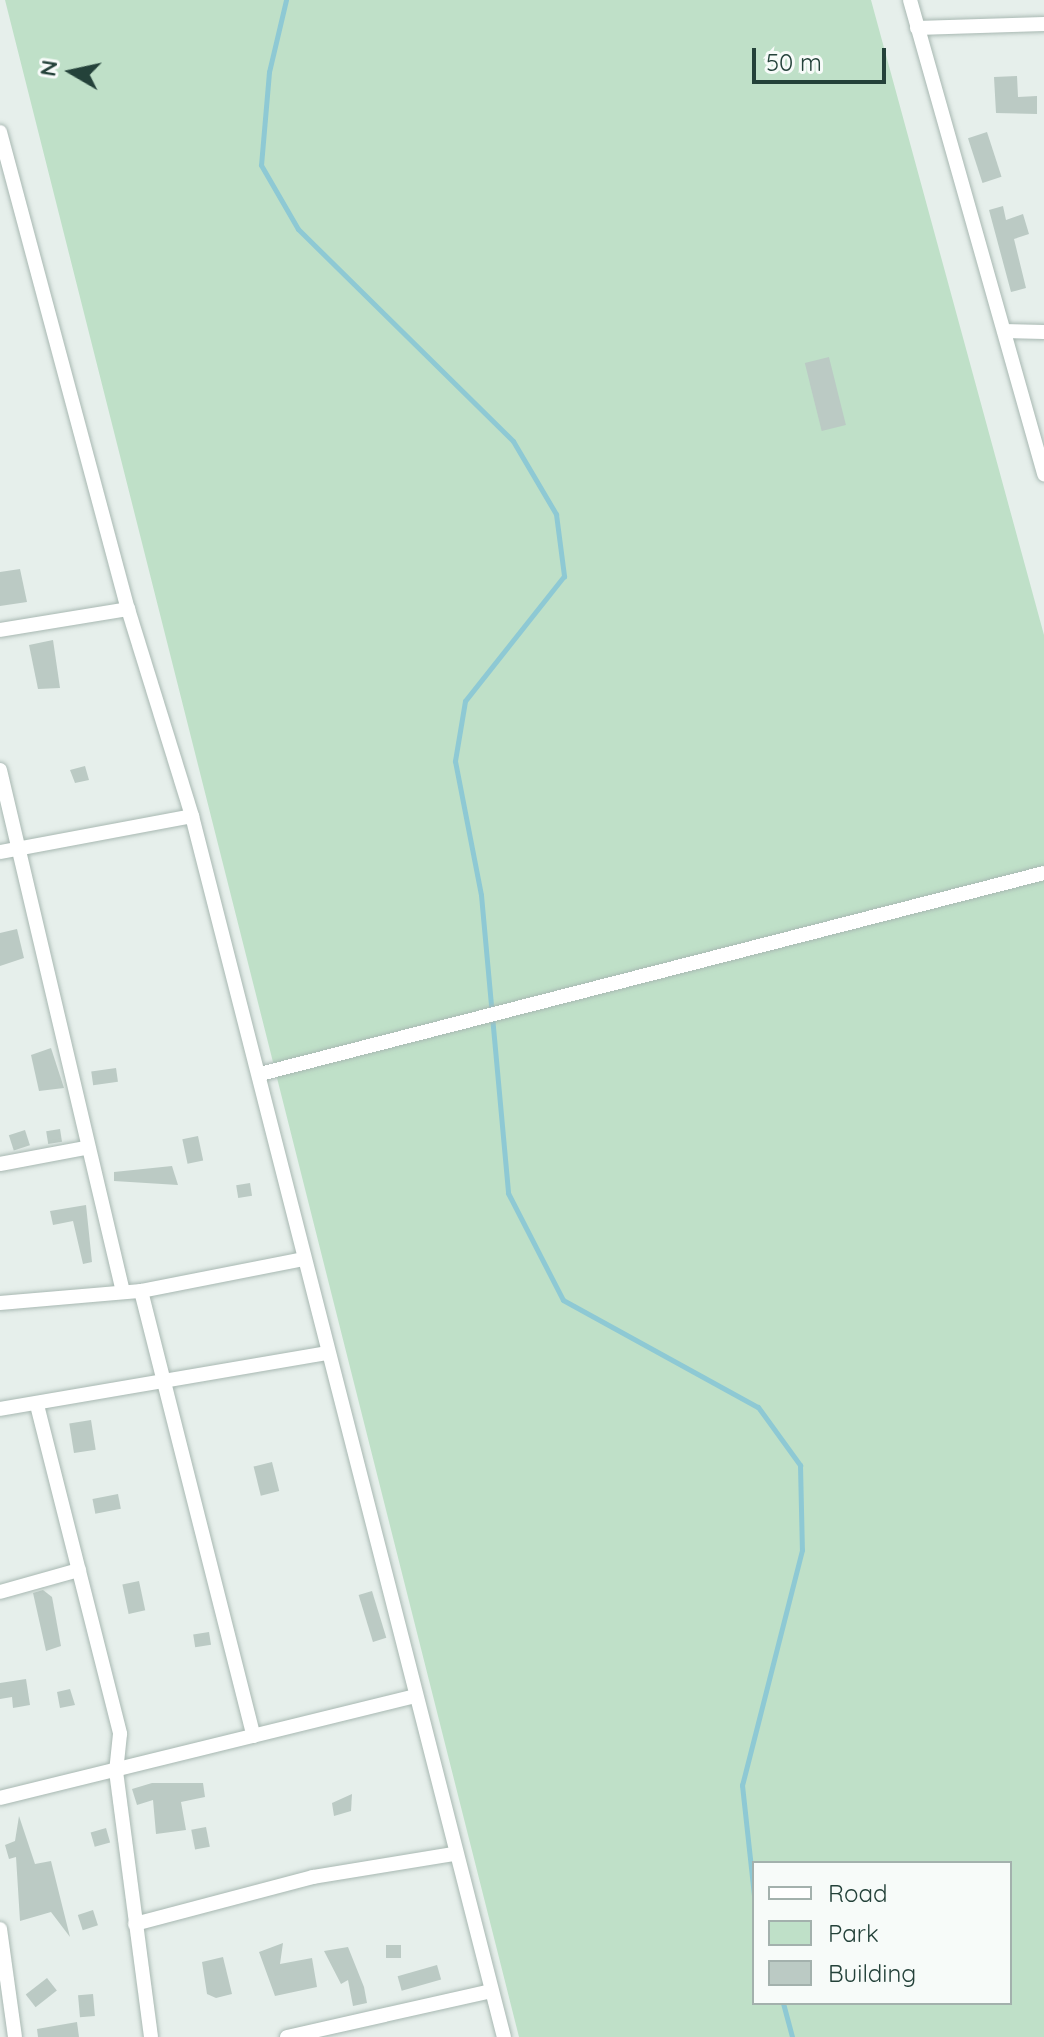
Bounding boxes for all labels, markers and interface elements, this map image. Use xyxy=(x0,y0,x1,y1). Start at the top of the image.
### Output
north arrow xyxy=(32,32,112,112)
scale bar xyxy=(756,32,890,82)
text: 50 m xyxy=(766,47,822,77)
text: N xyxy=(33,58,63,78)
legend xyxy=(752,1861,1012,2005)
text: Road xyxy=(828,1878,888,1908)
text: Park xyxy=(828,1918,879,1948)
text: Building xyxy=(828,1958,916,1988)

